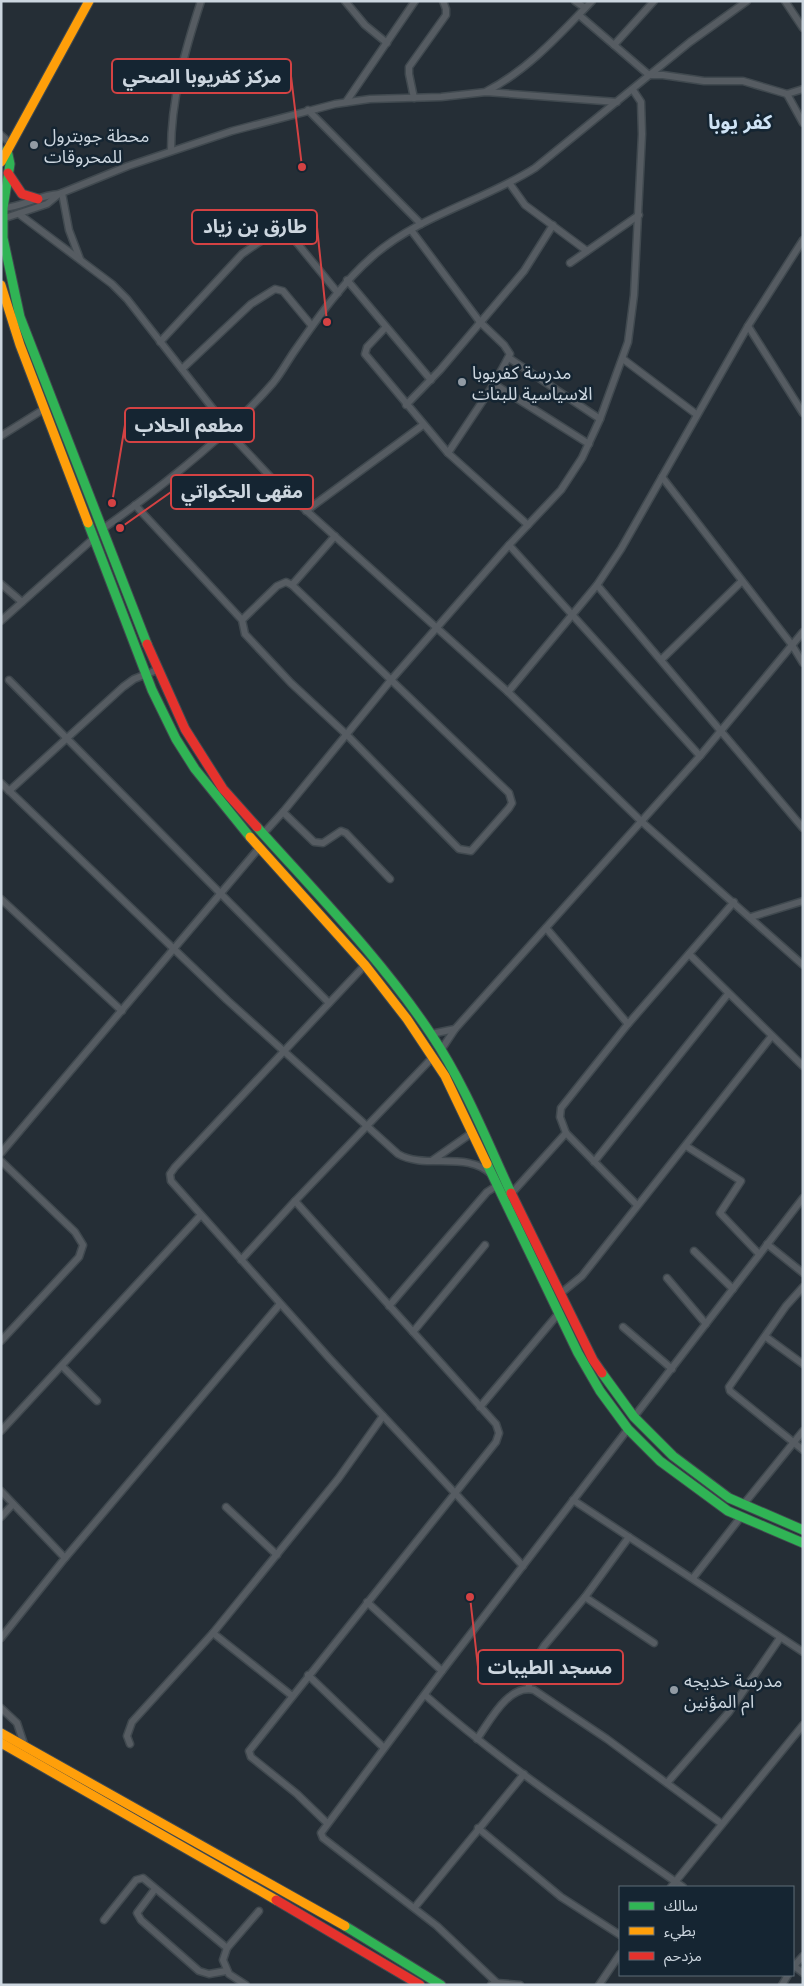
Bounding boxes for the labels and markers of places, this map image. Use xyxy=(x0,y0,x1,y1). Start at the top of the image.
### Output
callout: مركز كفريوبا الصحي xyxy=(112,59,291,93)
place label: محطة جوبترول للمحروقات xyxy=(44,123,149,168)
marker: محطة جوبترول للمحروقات xyxy=(28,139,40,151)
callout: طارق بن زياد xyxy=(192,210,317,244)
place label: مدرسة كفريوبا الاسياسية للبنات xyxy=(472,360,593,405)
marker: مدرسة كفريوبا الاسياسية للبنات xyxy=(456,376,468,388)
callout: مطعم الحلاب xyxy=(125,408,254,442)
callout: مقهى الجكواتي xyxy=(171,475,313,509)
callout: مسجد الطيبات xyxy=(478,1650,623,1684)
place label: مدرسة خديجه ام المؤنين xyxy=(684,1668,782,1716)
marker: مدرسة خديجه ام المؤنين xyxy=(668,1684,680,1696)

